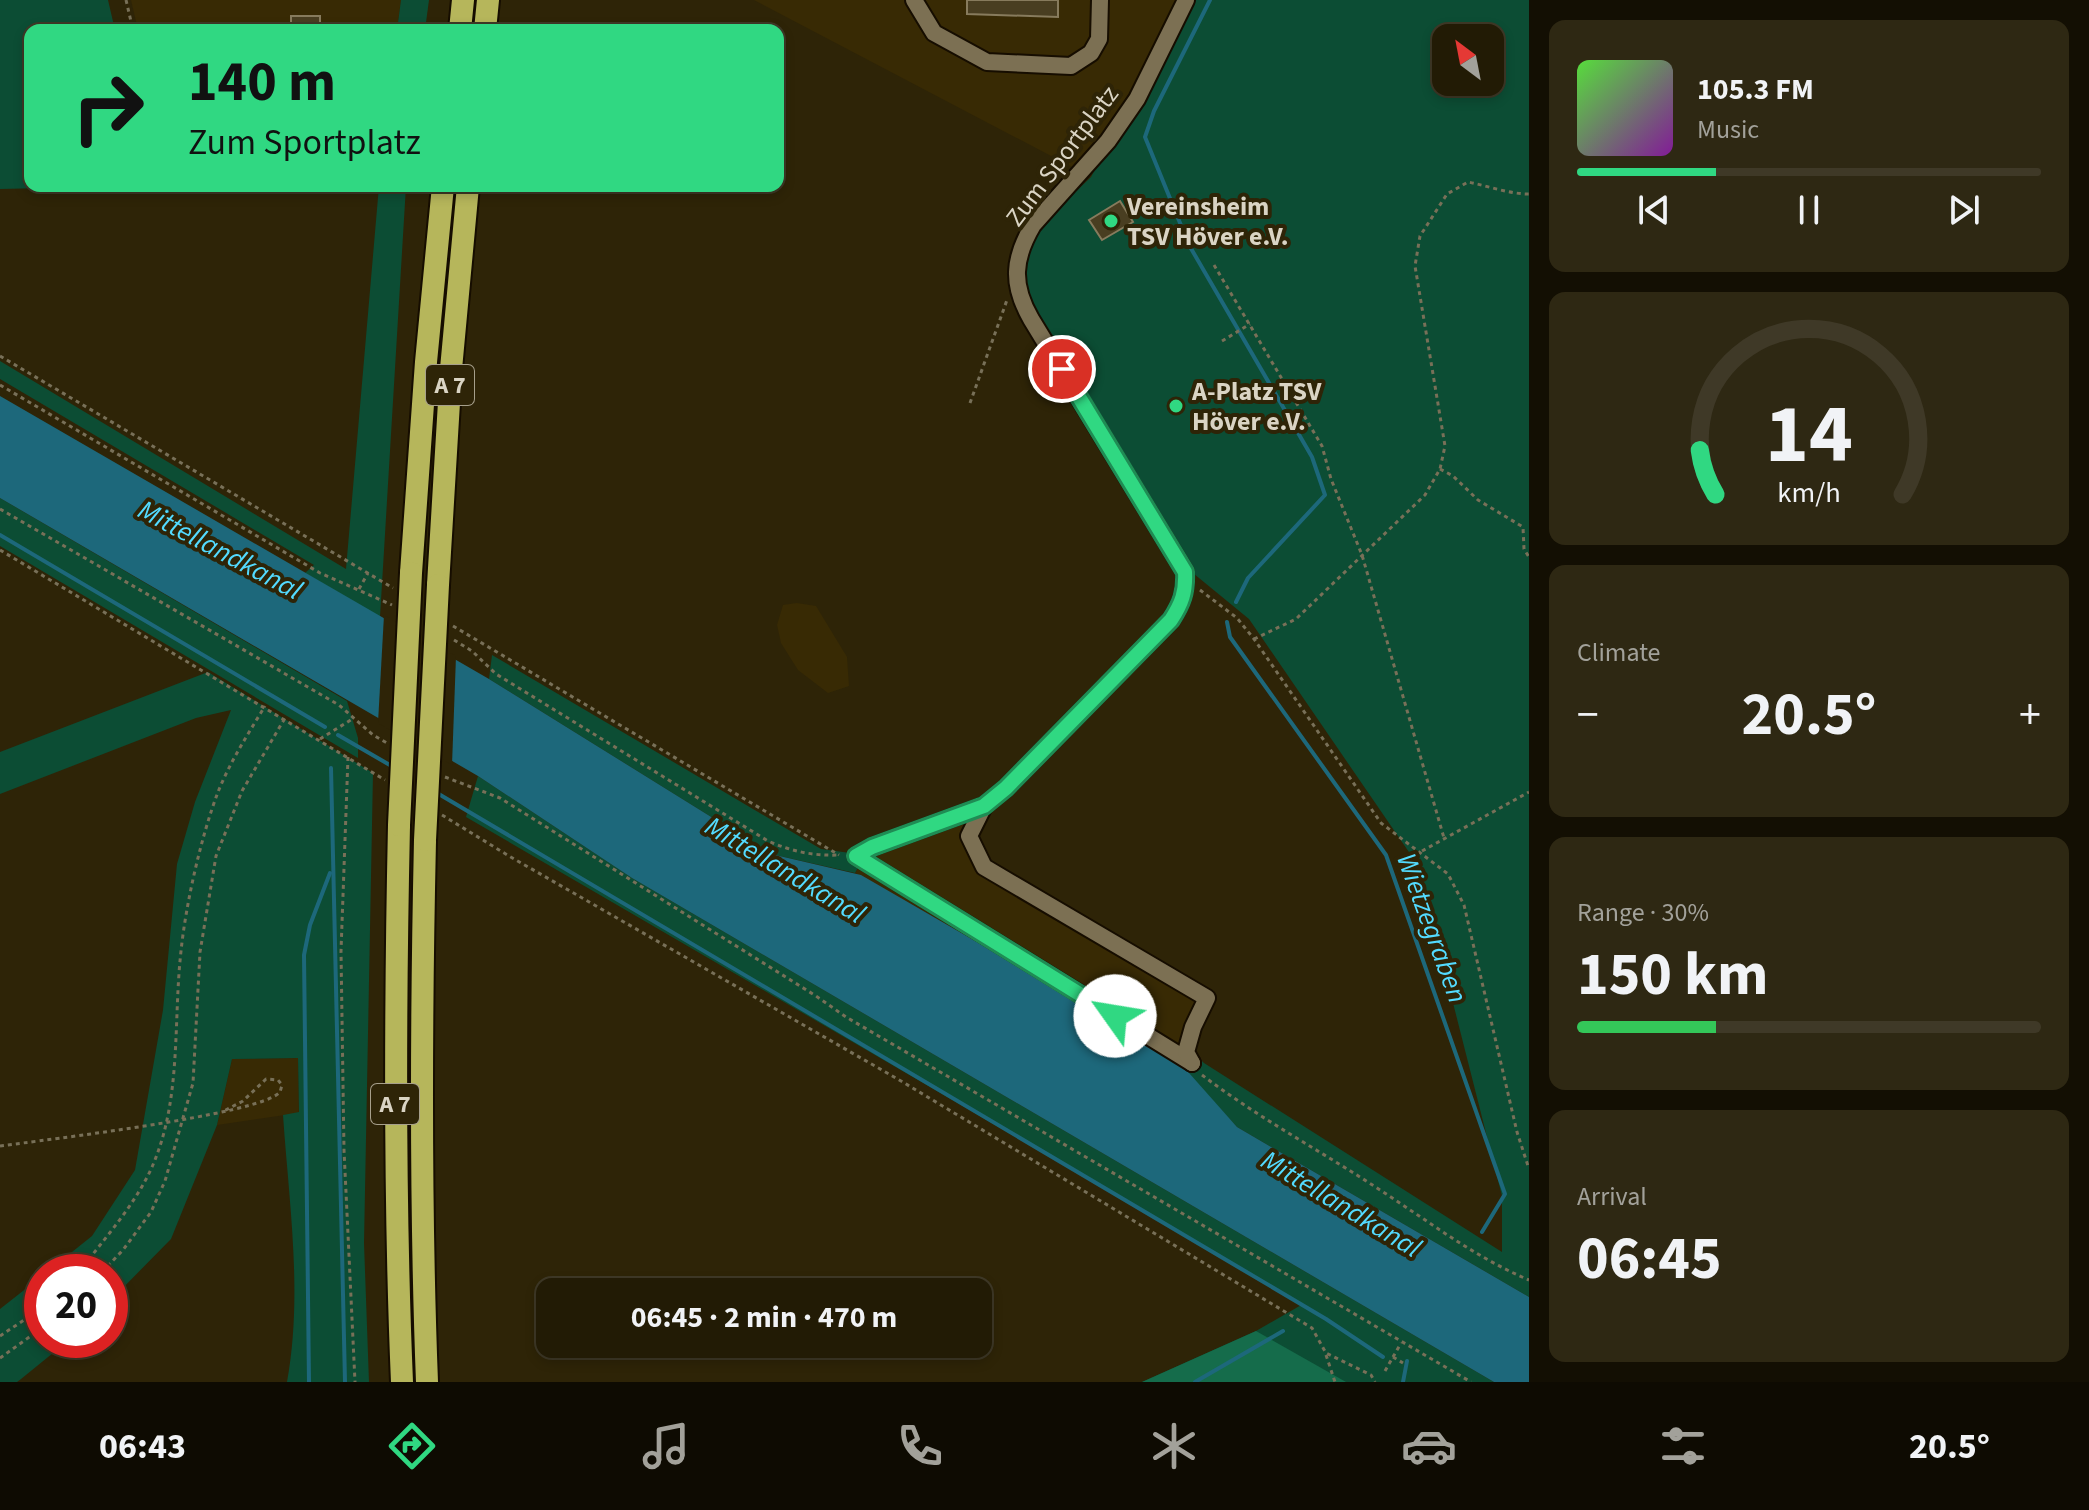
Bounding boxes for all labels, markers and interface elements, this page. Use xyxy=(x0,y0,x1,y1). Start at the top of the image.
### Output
north arrow xyxy=(1432,24,1504,96)
map controls xyxy=(1432,24,1504,96)
text: 140 m xyxy=(188,43,336,122)
icon: right xyxy=(56,56,160,160)
text: 105.3 FM xyxy=(1697,68,1814,111)
street label: Zum Sportplatz xyxy=(997,78,1127,234)
text: Music xyxy=(1697,111,1759,148)
text: Zum Sportplatz xyxy=(188,117,421,168)
place label: Vereinsheim TSV Höver e.V. xyxy=(1126,188,1289,255)
icon: previous xyxy=(1632,188,1676,232)
icon: pause xyxy=(1787,188,1831,232)
icon: next xyxy=(1942,188,1986,232)
marker: Vereinsheim TSV Höver e.V. xyxy=(1102,212,1120,230)
pin xyxy=(1028,335,1096,403)
icon: arrive xyxy=(1040,347,1084,391)
road number: A 7 xyxy=(426,365,474,405)
place label: A-Platz TSV Höver e.V. xyxy=(1191,373,1322,440)
text: 14 xyxy=(1765,375,1853,493)
marker: A-Platz TSV Höver e.V. xyxy=(1167,397,1185,415)
text: km/h xyxy=(1777,473,1841,513)
water label: Mittellandkanal xyxy=(131,490,309,610)
text: Climate xyxy=(1577,634,1661,671)
text: 20.5° xyxy=(1742,673,1876,758)
text: − xyxy=(1577,684,1599,747)
text: + xyxy=(2019,684,2041,747)
water label: Mittellandkanal xyxy=(697,806,873,934)
water label: Wietzegraben xyxy=(1386,847,1478,1009)
text: Range · 30% xyxy=(1577,894,1709,931)
text: 150 km xyxy=(1577,933,1768,1018)
position arrow xyxy=(1073,974,1157,1058)
road number: A 7 xyxy=(371,1084,419,1124)
water label: Mittellandkanal xyxy=(1253,1140,1429,1268)
text: Arrival xyxy=(1577,1178,1647,1215)
text: 06:45 xyxy=(1577,1217,1722,1302)
speed limit sign: 20 xyxy=(24,1254,128,1358)
text: 06:45 · 2 min · 470 m xyxy=(631,1296,897,1339)
icon: directions xyxy=(384,1418,440,1474)
icon: music xyxy=(638,1418,694,1474)
icon: phone xyxy=(892,1418,948,1474)
icon: climate xyxy=(1146,1418,1202,1474)
icon: car xyxy=(1401,1418,1457,1474)
icon: filters xyxy=(1655,1418,1711,1474)
text: 06:43 xyxy=(99,1421,186,1472)
text: 20.5° xyxy=(1909,1421,1990,1472)

